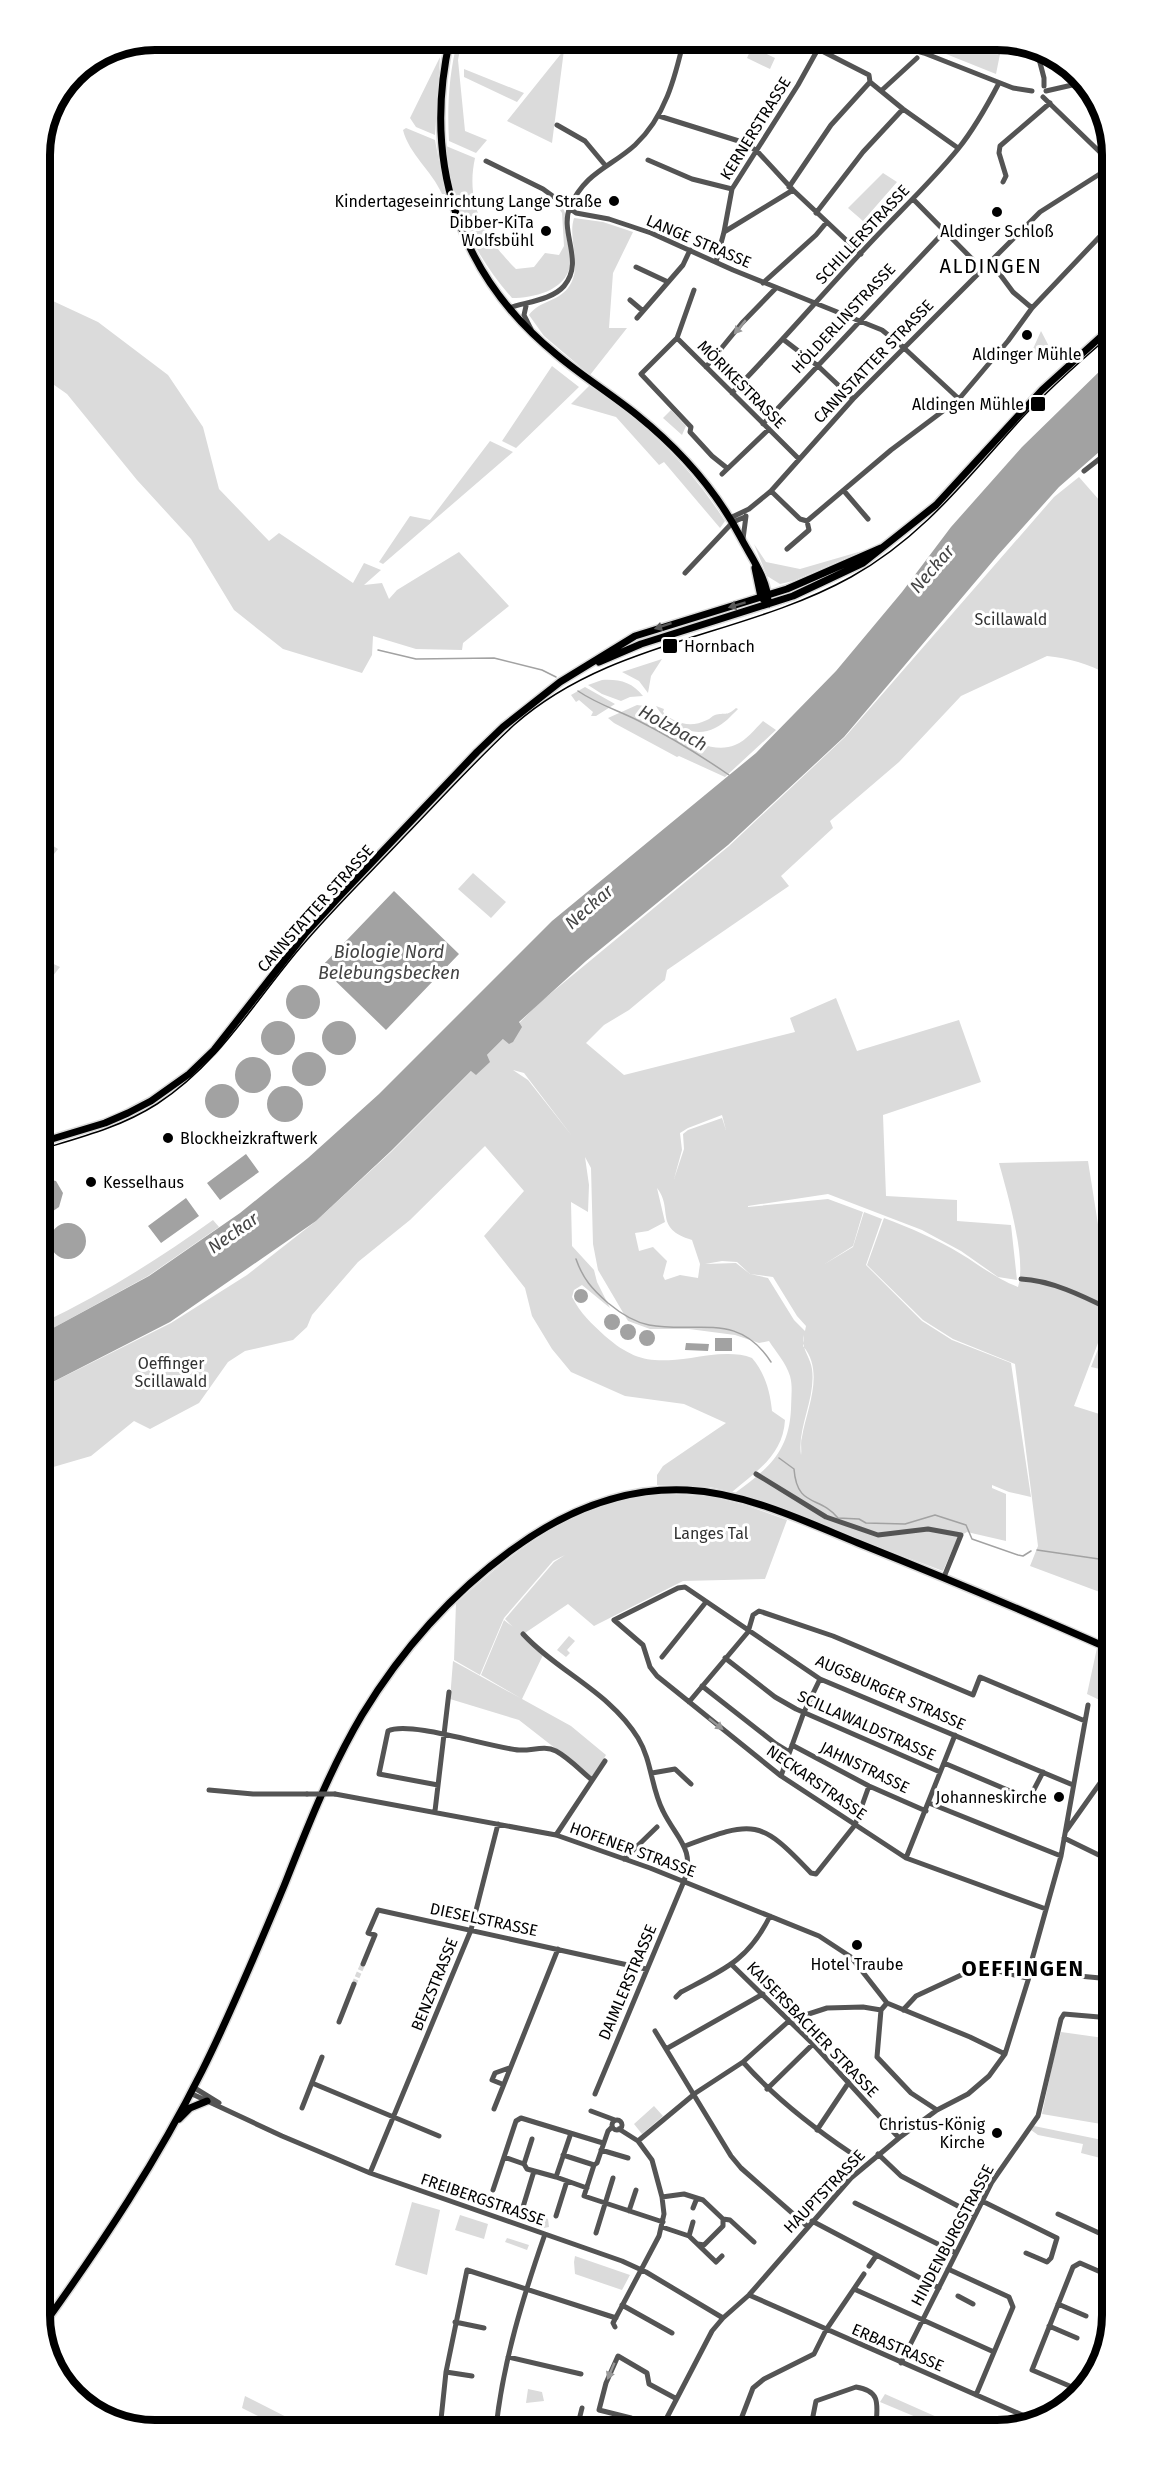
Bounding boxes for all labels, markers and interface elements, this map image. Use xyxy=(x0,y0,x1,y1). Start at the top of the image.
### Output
street label: KERNERSTRASSE xyxy=(716,73,795,183)
street label: SCHILLERSTRASSE xyxy=(812,181,913,288)
place label: Kindertageseinrichtung Lange Straße xyxy=(334,192,602,211)
marker: Kindertageseinrichtung Lange Straße xyxy=(607,194,621,208)
marker: Aldinger Schloß xyxy=(990,205,1004,219)
street label: LANGE STRASSE xyxy=(643,211,754,272)
place label: Dibber-KiTa Wolfsbühl xyxy=(449,213,534,250)
place label: Aldinger Schloß xyxy=(940,222,1054,241)
marker: Dibber-KiTa Wolfsbühl xyxy=(539,224,553,238)
district label: ALDINGEN xyxy=(940,254,1042,278)
street label: HÖLDERLINSTRASSE xyxy=(788,259,899,377)
street label: CANNSTATTER STRASSE xyxy=(809,296,937,427)
one-way arrow xyxy=(734,319,747,334)
marker: Aldinger Mühle xyxy=(1020,328,1034,342)
street label: MÖRIKESTRASSE xyxy=(694,336,790,432)
place label: Aldinger Mühle xyxy=(973,345,1081,364)
place label: Aldingen Mühle xyxy=(912,395,1024,414)
marker: Aldingen Mühle xyxy=(1029,395,1047,413)
water label: Neckar xyxy=(905,539,960,598)
one-way arrow xyxy=(728,600,746,610)
park label: Scillawald xyxy=(975,610,1047,629)
one-way arrow xyxy=(654,622,672,632)
marker: Hornbach xyxy=(661,637,679,655)
place label: Hornbach xyxy=(684,637,755,656)
water label: Holzbach xyxy=(635,700,711,756)
street label: CANNSTATTER STRASSE xyxy=(253,841,377,976)
water label: Neckar xyxy=(560,879,619,934)
water label: Biologie Nord Belebungsbecken xyxy=(318,941,460,984)
place label: Blockheizkraftwerk xyxy=(180,1129,318,1148)
marker: Blockheizkraftwerk xyxy=(161,1131,175,1145)
place label: Kesselhaus xyxy=(103,1173,184,1192)
marker: Kesselhaus xyxy=(84,1175,98,1189)
water label: Neckar xyxy=(203,1207,264,1258)
park label: Oeffinger Scillawald xyxy=(135,1354,207,1391)
park label: Langes Tal xyxy=(673,1524,749,1543)
street label: AUGSBURGER STRASSE xyxy=(813,1651,969,1734)
street label: SCILLAWALDSTRASSE xyxy=(795,1686,939,1765)
one-way arrow xyxy=(708,1717,724,1730)
street label: JAHNSTRASSE xyxy=(817,1738,913,1797)
street label: NECKARSTRASSE xyxy=(763,1741,870,1824)
place label: Johanneskirche xyxy=(936,1788,1047,1807)
marker: Johanneskirche xyxy=(1052,1790,1066,1804)
street label: HOFENER STRASSE xyxy=(567,1818,699,1881)
street label: DIESELSTRASSE xyxy=(428,1899,540,1940)
street label: DAIMLERSTRASSE xyxy=(595,1921,660,2043)
street label: BENZSTRASSE xyxy=(407,1935,462,2033)
marker: Hotel Traube xyxy=(850,1938,864,1952)
place label: Hotel Traube xyxy=(810,1955,904,1974)
district label: OEFFINGEN xyxy=(961,1955,1085,1982)
street label: KAISERSBACHER STRASSE xyxy=(743,1958,882,2101)
place label: Christus-König Kirche xyxy=(879,2115,986,2152)
marker: Christus-König Kirche xyxy=(990,2126,1004,2140)
street label: HAUPTSTRASSE xyxy=(780,2146,869,2237)
street label: HINDENBURGSTRASSE xyxy=(907,2161,998,2309)
street label: FREIBERGSTRASSE xyxy=(418,2169,547,2230)
street label: ERBASTRASSE xyxy=(849,2319,947,2375)
one-way arrow xyxy=(606,2363,616,2381)

